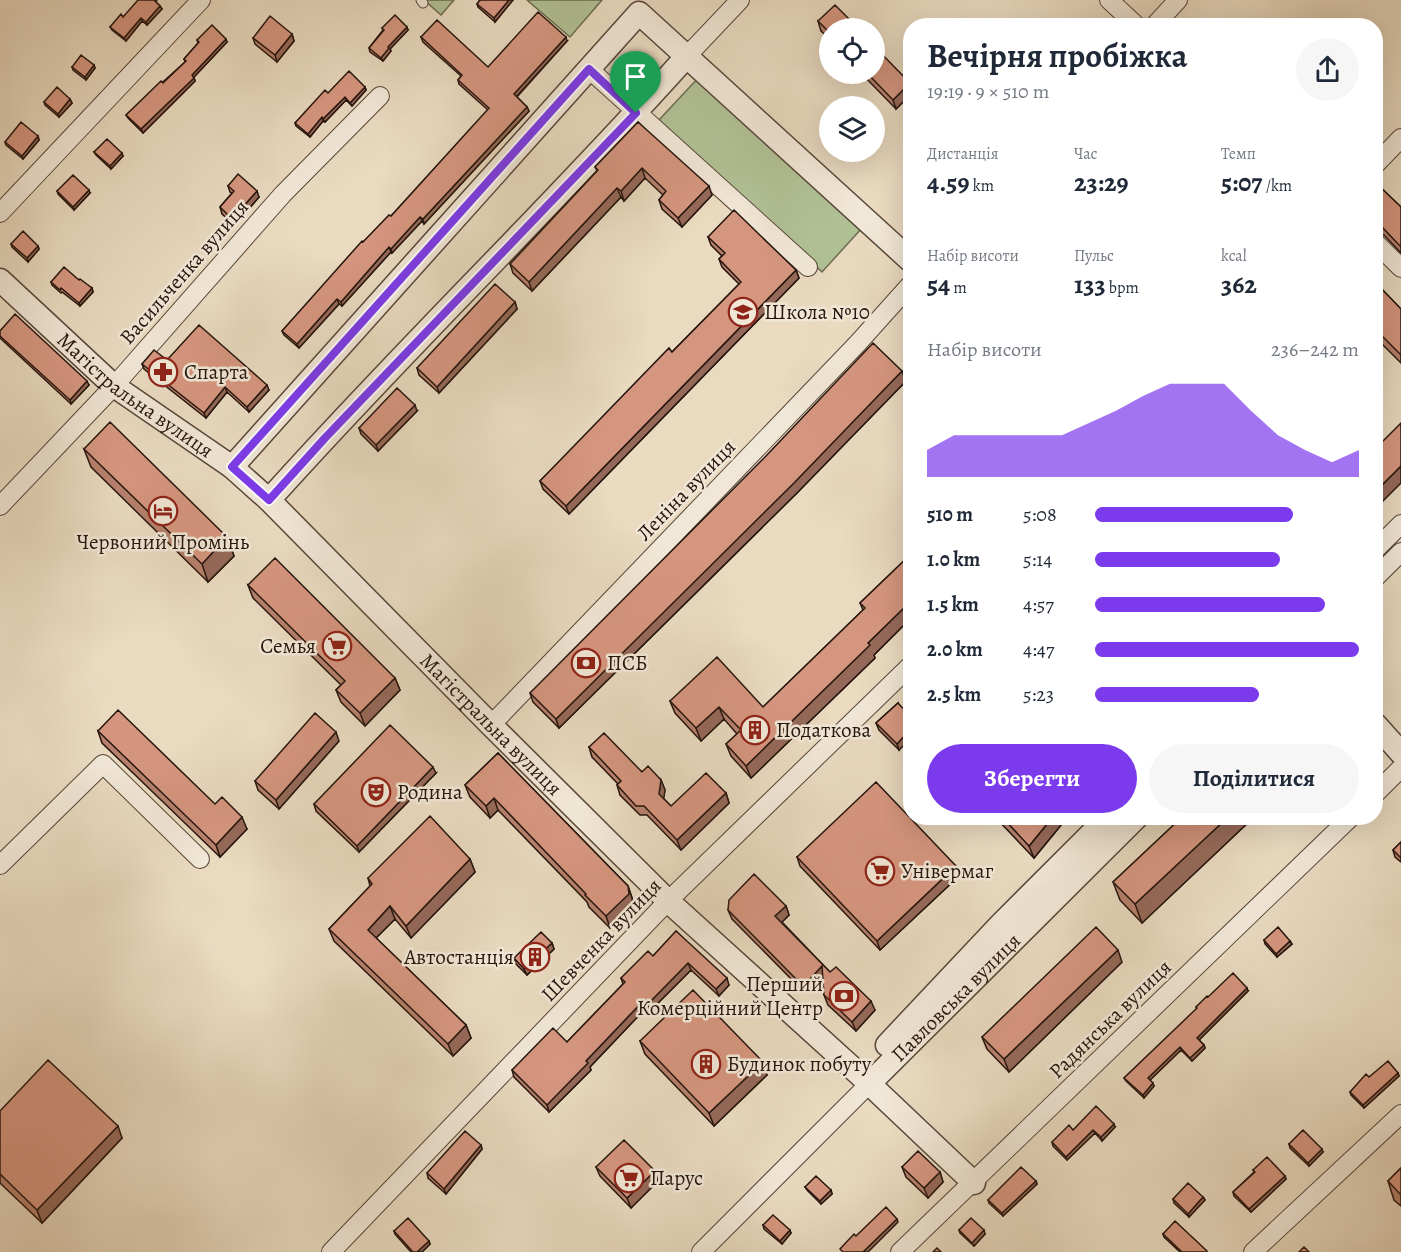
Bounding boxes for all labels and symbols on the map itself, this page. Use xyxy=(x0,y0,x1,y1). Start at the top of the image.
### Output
pin xyxy=(610,51,661,113)
street label: Васильченка вулиця xyxy=(113,194,255,350)
school or university icon: Школа №10 xyxy=(727,296,759,328)
place label: Школа №10 xyxy=(764,298,870,326)
street label: Магістральна вулиця xyxy=(51,326,219,464)
pharmacy icon: Спарта xyxy=(147,356,179,388)
place label: Спарта xyxy=(184,358,249,386)
street label: Леніна вулиця xyxy=(630,433,742,547)
hotel icon: Червоний Промінь xyxy=(147,495,179,527)
place label: Червоний Промінь xyxy=(77,528,249,556)
supermarket icon: Семья xyxy=(321,630,353,662)
place label: Семья xyxy=(260,632,316,660)
street label: Магістральна вулиця xyxy=(414,647,568,802)
bank icon: ПСБ xyxy=(570,647,602,679)
place label: ПСБ xyxy=(607,649,648,677)
building icon: Податкова xyxy=(739,714,771,746)
place label: Податкова xyxy=(776,716,872,744)
theatre icon: Родина xyxy=(360,776,392,808)
place label: Родина xyxy=(397,778,463,806)
supermarket icon: Універмаг xyxy=(864,855,896,887)
place label: Універмаг xyxy=(901,857,994,885)
street label: Шевченка вулиця xyxy=(535,872,667,1008)
street label: Павловська вулиця xyxy=(885,927,1027,1068)
building icon: Автостанція xyxy=(519,941,551,973)
place label: Автостанція xyxy=(403,943,514,971)
street label: Радянська вулиця xyxy=(1043,953,1177,1085)
place label: Перший Комерційний Центр xyxy=(637,970,823,1022)
bank icon: Перший Комерційний Центр xyxy=(828,980,860,1012)
building icon: Будинок побуту xyxy=(690,1048,722,1080)
place label: Будинок побуту xyxy=(727,1050,872,1078)
supermarket icon: Парус xyxy=(613,1162,645,1194)
place label: Парус xyxy=(650,1164,703,1192)

